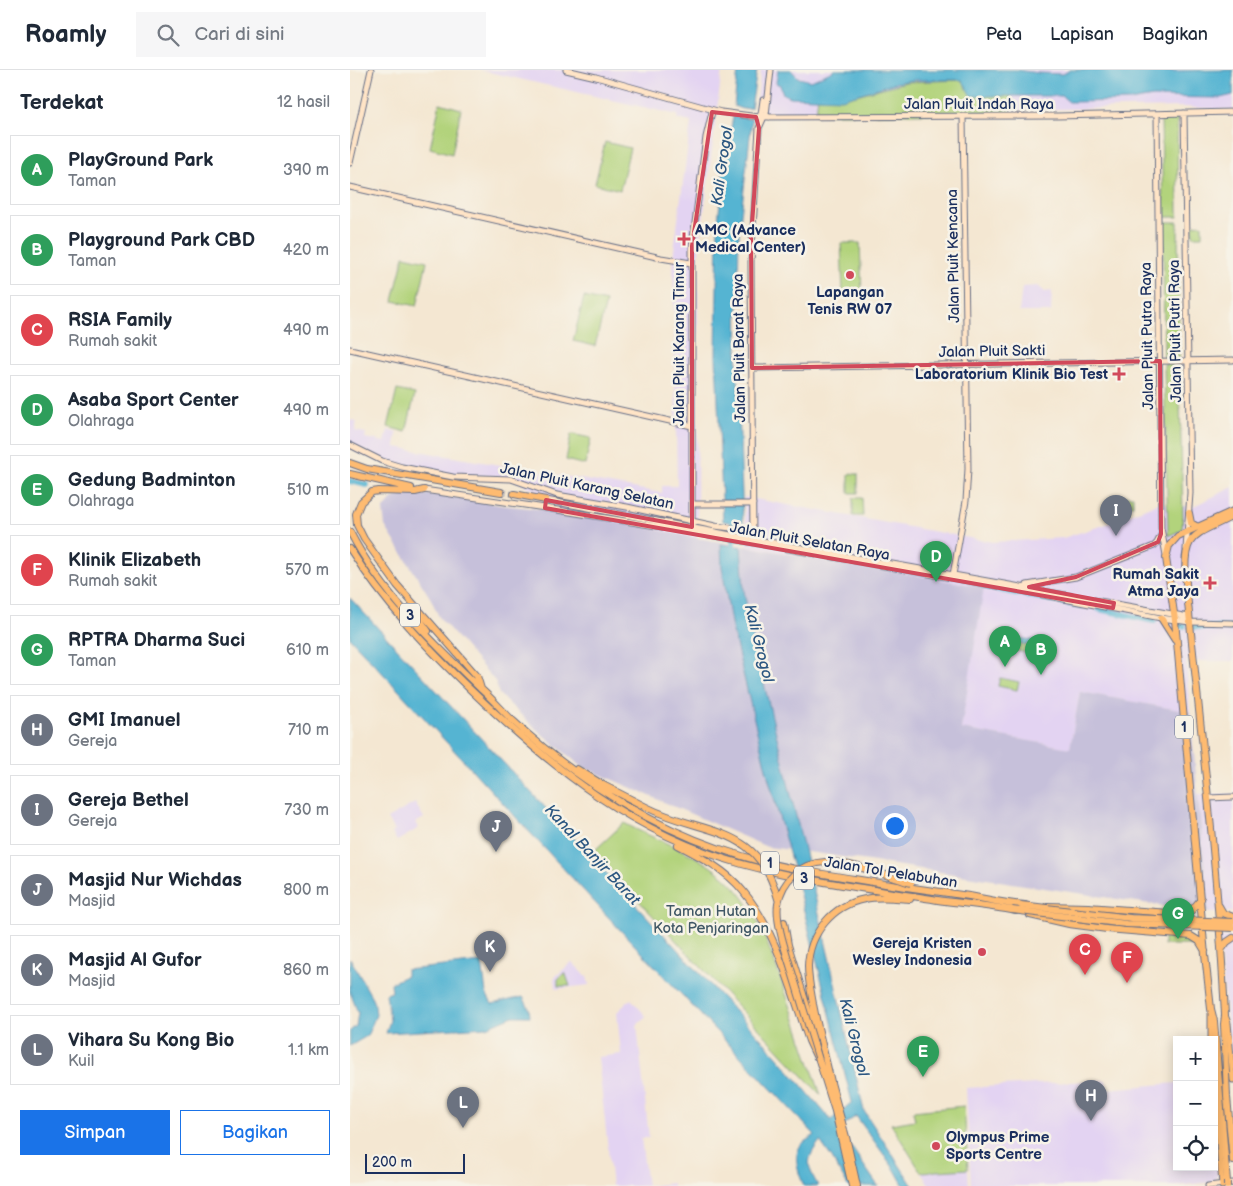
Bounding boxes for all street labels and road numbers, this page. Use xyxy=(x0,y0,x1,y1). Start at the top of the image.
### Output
street label: Jalan Pluit Indah Raya xyxy=(904,95,1054,114)
street label: Jalan Pluit Kencana xyxy=(943,189,964,323)
street label: Jalan Pluit Putri Raya xyxy=(1165,259,1186,403)
street label: Jalan Pluit Karang Timur xyxy=(670,261,689,426)
street label: Jalan Pluit Putra Raya xyxy=(1137,262,1158,410)
street label: Jalan Pluit Barat Raya xyxy=(729,274,750,422)
street label: Jalan Pluit Sakti xyxy=(938,341,1046,362)
street label: Jalan Pluit Karang Selatan xyxy=(498,459,675,514)
street label: Jalan Pluit Selatan Raya xyxy=(728,518,891,565)
road number: 3 xyxy=(400,604,420,626)
road number: 1 xyxy=(1175,716,1193,739)
road number: 1 xyxy=(761,851,779,874)
street label: Jalan Tol Pelabuhan xyxy=(823,853,959,892)
road number: 3 xyxy=(794,866,814,890)

